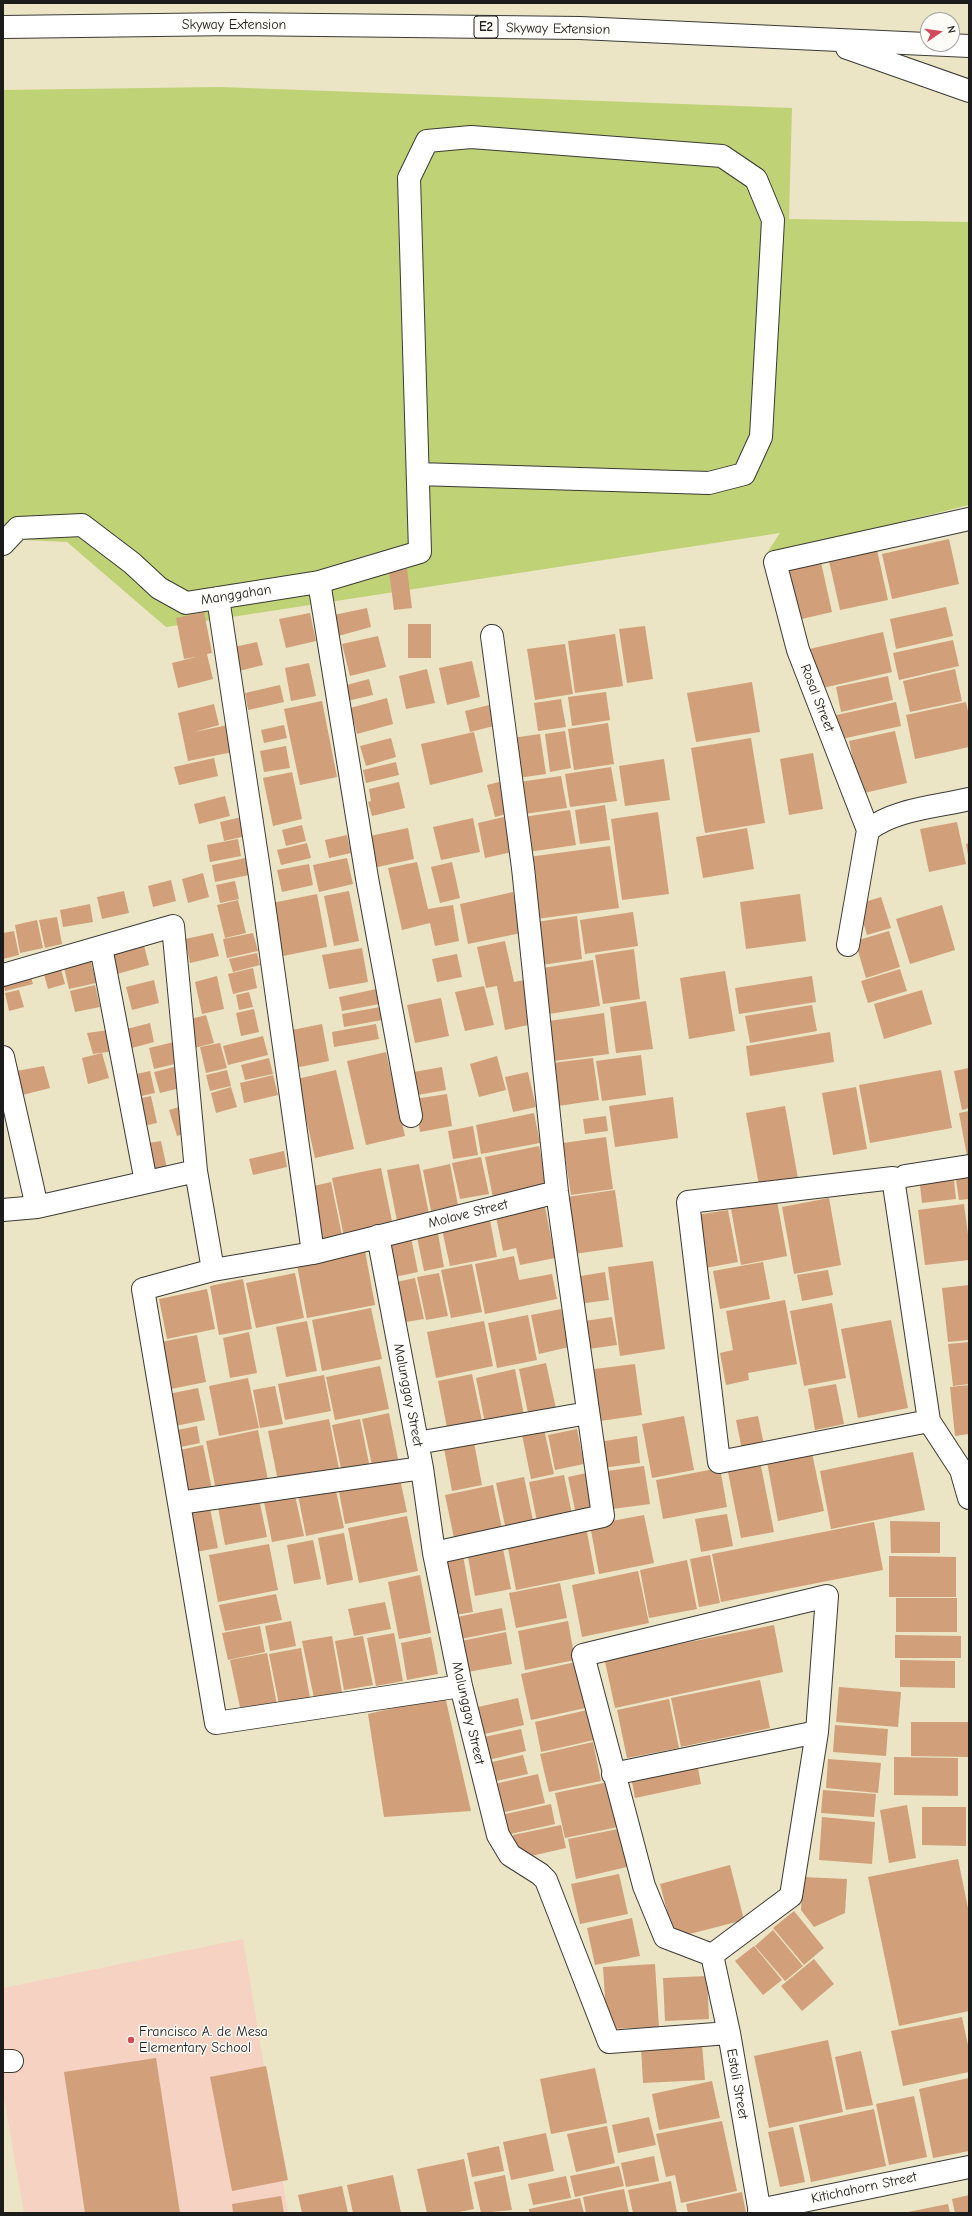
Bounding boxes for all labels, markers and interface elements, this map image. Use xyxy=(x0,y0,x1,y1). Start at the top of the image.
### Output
north arrow xyxy=(920,12,960,52)
road number: E2 xyxy=(474,16,498,38)
street label: Skyway Extension xyxy=(182,17,286,33)
street label: Skyway Extension xyxy=(506,20,610,38)
text: N xyxy=(944,24,958,34)
street label: Manggahan xyxy=(200,581,272,609)
street label: Rosal Street xyxy=(796,662,838,734)
street label: Molave Street xyxy=(426,1196,510,1232)
street label: Malunggay Street xyxy=(390,1342,426,1448)
street label: Malunggay Street xyxy=(448,1660,488,1766)
place label: Francisco A. de Mesa Elementary School xyxy=(139,2024,268,2056)
marker: Francisco A. de Mesa Elementary School xyxy=(126,2035,136,2045)
street label: Estoli Street xyxy=(723,2047,751,2121)
street label: Kitichahorn Street xyxy=(810,2169,918,2207)

